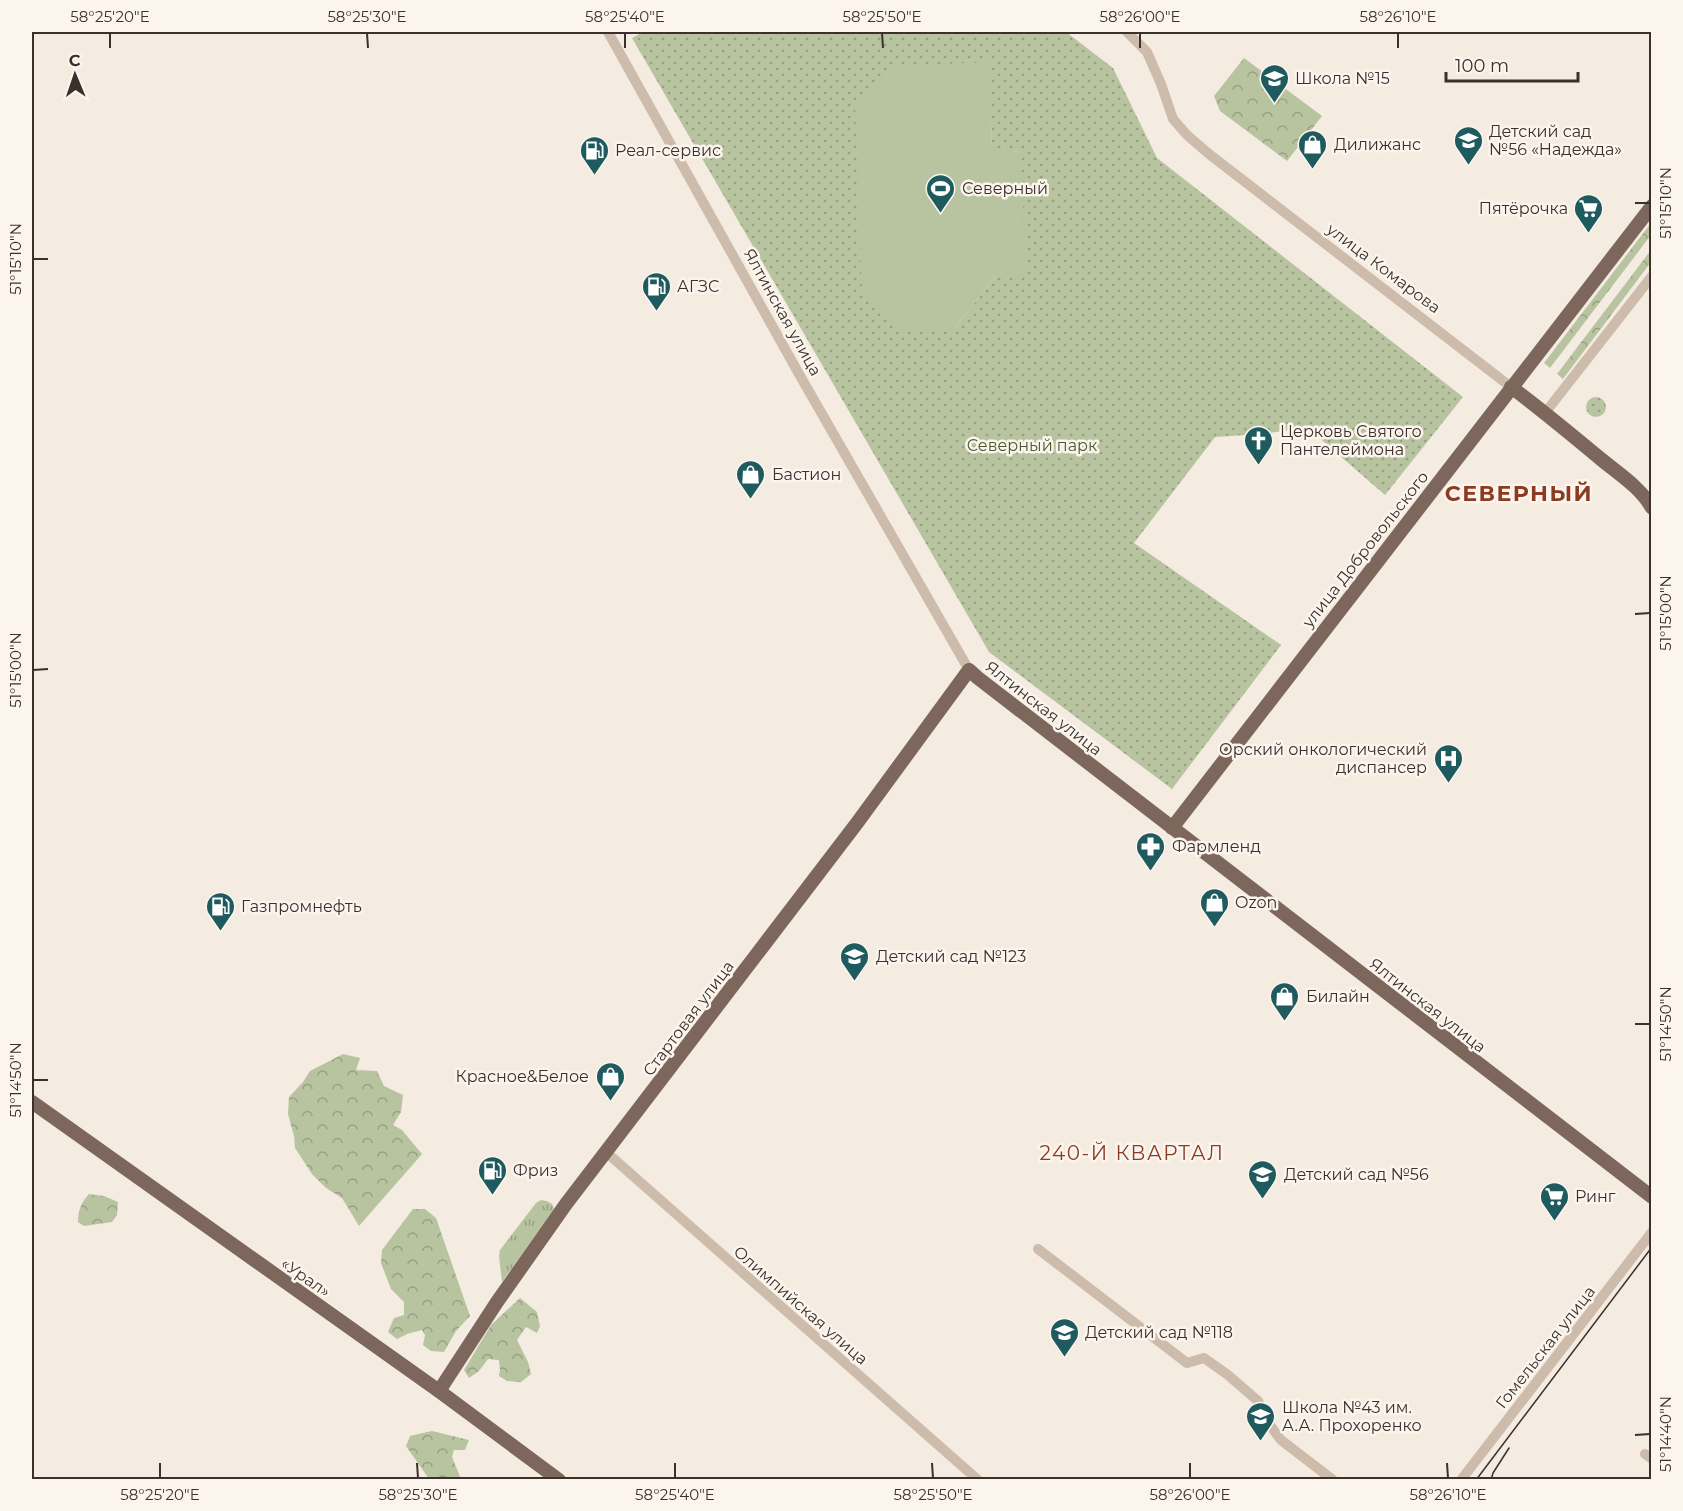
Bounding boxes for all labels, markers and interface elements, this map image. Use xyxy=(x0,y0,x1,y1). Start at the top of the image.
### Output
text: 58°25'20"E xyxy=(70,7,150,26)
text: 58°25'30"E xyxy=(327,7,407,26)
text: 58°25'40"E xyxy=(585,7,665,26)
text: 58°25'50"E xyxy=(842,7,922,26)
text: 58°26'00"E xyxy=(1099,7,1181,26)
text: 58°26'10"E xyxy=(1359,7,1437,26)
north arrow xyxy=(45,45,105,105)
scale bar xyxy=(1446,45,1578,83)
text: С xyxy=(68,51,81,70)
text: 100 m xyxy=(1455,55,1509,77)
school or university icon: Школа №15 xyxy=(1258,62,1290,104)
place label: Школа №15 xyxy=(1295,69,1390,88)
place label: Детский сад №56 «Надежда» xyxy=(1489,122,1622,159)
school or university icon: Детский сад №56 «Надежда» xyxy=(1452,124,1484,166)
shop icon: Дилижанс xyxy=(1297,128,1329,170)
fuel station icon: Реал-сервис xyxy=(578,134,610,176)
place label: Дилижанс xyxy=(1334,135,1421,154)
place label: Реал-сервис xyxy=(615,141,721,160)
text: 51°15'10"N xyxy=(1656,167,1675,239)
sports icon: Северный xyxy=(925,172,957,214)
place label: Северный xyxy=(962,179,1048,198)
supermarket icon: Пятёрочка xyxy=(1573,192,1605,234)
place label: Пятёрочка xyxy=(1479,199,1568,218)
street label: улица Комарова xyxy=(1322,219,1444,317)
text: 51°15'10"N xyxy=(6,223,25,295)
street label: Ялтинская улица xyxy=(740,245,825,379)
fuel station icon: АГЗС xyxy=(640,270,672,312)
place label: АГЗС xyxy=(677,277,719,296)
place label: Церковь Святого Пантелеймона xyxy=(1280,422,1422,459)
church icon: Церковь Святого Пантелеймона xyxy=(1243,424,1275,466)
park label: Северный парк xyxy=(967,436,1098,455)
shop icon: Бастион xyxy=(735,458,767,500)
place label: Бастион xyxy=(772,465,841,484)
street label: улица Добровольского xyxy=(1298,467,1432,632)
district label: СЕВЕРНЫЙ xyxy=(1445,480,1593,507)
text: 51°15'00"N xyxy=(1656,575,1675,651)
text: 51°15'00"N xyxy=(6,632,25,708)
street label: Ялтинская улица xyxy=(982,657,1106,760)
place label: Орский онкологический диспансер xyxy=(1219,740,1427,777)
hospital icon: Орский онкологический диспансер xyxy=(1432,742,1464,784)
pharmacy icon: Фармленд xyxy=(1135,830,1167,872)
place label: Фармленд xyxy=(1172,837,1261,856)
shop icon: Ozon xyxy=(1198,886,1230,928)
fuel station icon: Газпромнефть xyxy=(204,890,236,932)
place label: Ozon xyxy=(1235,893,1277,912)
place label: Газпромнефть xyxy=(241,897,362,916)
school or university icon: Детский сад №123 xyxy=(839,940,871,982)
place label: Детский сад №123 xyxy=(876,947,1026,966)
street label: Ялтинская улица xyxy=(1366,954,1490,1057)
street label: Стартовая улица xyxy=(639,957,738,1080)
shop icon: Билайн xyxy=(1269,980,1301,1022)
text: 51°14'50"N xyxy=(1656,986,1675,1062)
place label: Билайн xyxy=(1306,987,1370,1006)
text: 51°14'50"N xyxy=(6,1042,25,1118)
shop icon: Красное&Белое xyxy=(594,1060,626,1102)
place label: Красное&Белое xyxy=(456,1067,589,1086)
district label: 240-Й КВАРТАЛ xyxy=(1040,1141,1224,1165)
fuel station icon: Фриз xyxy=(476,1154,508,1196)
school or university icon: Детский сад №56 xyxy=(1247,1158,1279,1200)
place label: Фриз xyxy=(513,1161,558,1180)
place label: Детский сад №56 xyxy=(1284,1165,1429,1184)
supermarket icon: Ринг xyxy=(1538,1180,1570,1222)
place label: Ринг xyxy=(1575,1187,1616,1206)
street label: Олимпийская улица xyxy=(730,1242,872,1369)
street label: «Урал» xyxy=(277,1254,334,1301)
street label: Гомельская улица xyxy=(1492,1282,1599,1412)
school or university icon: Детский сад №118 xyxy=(1048,1316,1080,1358)
place label: Детский сад №118 xyxy=(1085,1323,1233,1342)
text: 51°14'40"N xyxy=(1656,1396,1675,1472)
place label: Школа №43 им. А.А. Прохоренко xyxy=(1282,1398,1422,1435)
school or university icon: Школа №43 им. А.А. Прохоренко xyxy=(1245,1400,1277,1442)
text: 58°25'20"E xyxy=(120,1485,200,1504)
text: 58°25'30"E xyxy=(378,1485,458,1504)
text: 58°25'40"E xyxy=(635,1485,715,1504)
text: 58°25'50"E xyxy=(893,1485,973,1504)
text: 58°26'00"E xyxy=(1149,1485,1231,1504)
text: 58°26'10"E xyxy=(1409,1485,1487,1504)

